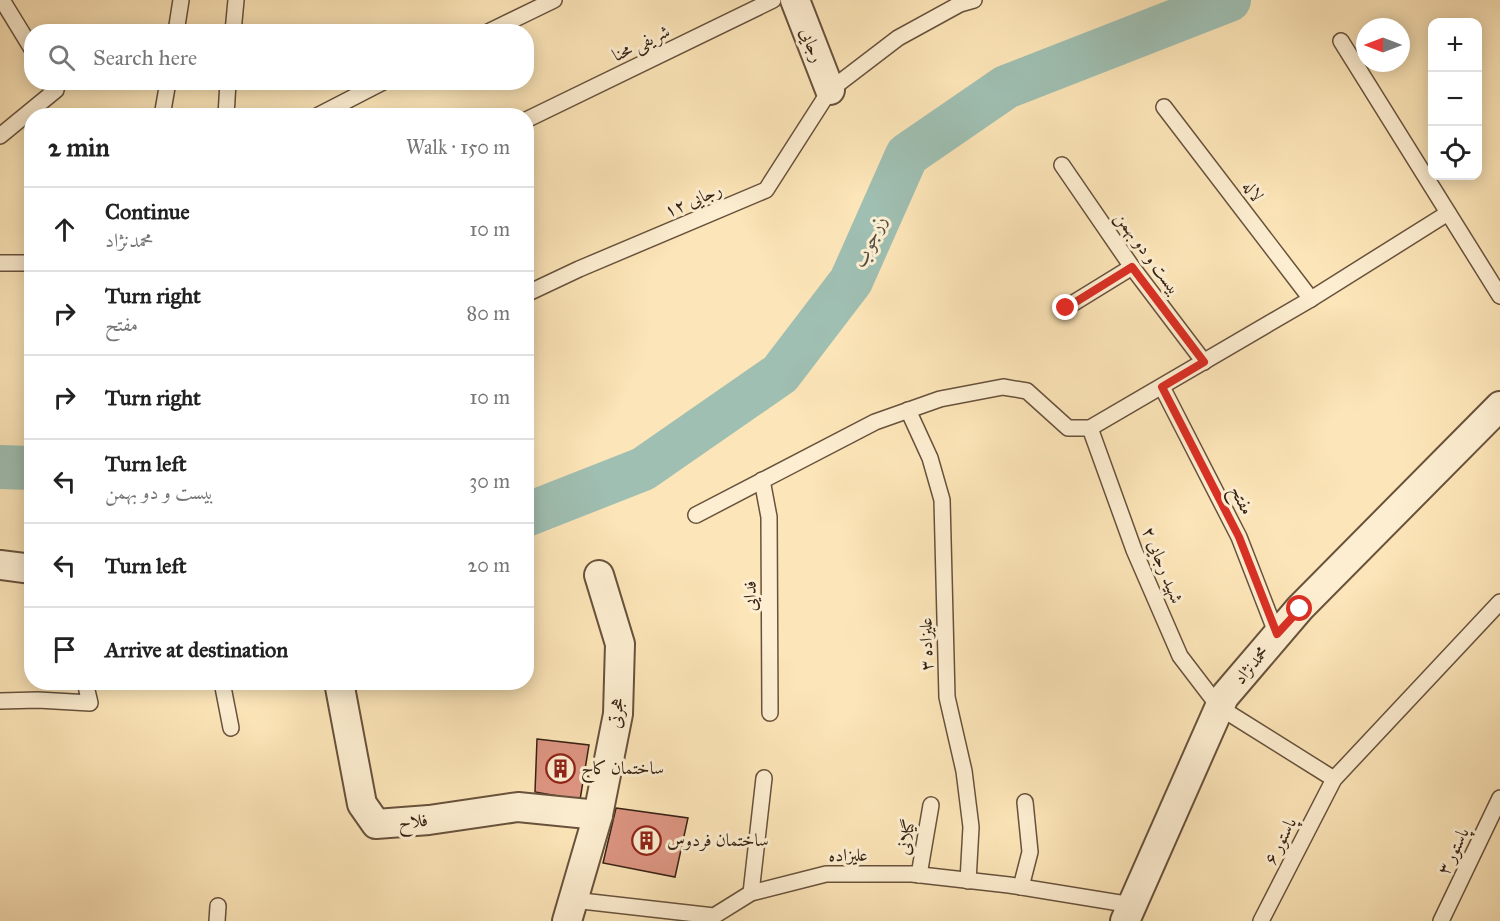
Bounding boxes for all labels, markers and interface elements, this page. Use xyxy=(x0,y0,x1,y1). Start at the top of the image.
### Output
north arrow xyxy=(1356,18,1410,72)
map controls xyxy=(1428,18,1482,180)
button: + xyxy=(1428,18,1482,72)
street label: شریفی محنا xyxy=(609,20,674,68)
search box xyxy=(24,24,534,90)
street label: رجایی xyxy=(794,25,829,66)
icon: search xyxy=(45,41,78,74)
text: Search here xyxy=(93,44,197,71)
button: − xyxy=(1428,72,1482,126)
button: locate xyxy=(1428,126,1482,180)
text: 2 min xyxy=(48,131,109,163)
text: Walk · 150 m xyxy=(406,135,510,159)
street label: لاله xyxy=(1238,176,1268,206)
street label: رجایی ۱۲ xyxy=(661,178,725,223)
text: Continue xyxy=(105,198,190,225)
street label: بیست و دو بهمن xyxy=(1110,207,1186,300)
water label: زرجوب xyxy=(847,211,892,271)
icon: ahead xyxy=(48,213,81,246)
text: 10 m xyxy=(469,217,510,241)
text: محمدنژاد xyxy=(105,228,153,252)
text: Turn right xyxy=(105,282,201,309)
route end xyxy=(1052,294,1078,320)
icon: right xyxy=(48,297,81,330)
text: 80 m xyxy=(467,301,510,325)
text: مفتح xyxy=(105,312,138,336)
icon: right xyxy=(48,381,81,414)
text: Turn right xyxy=(105,384,201,411)
text: 10 m xyxy=(469,385,510,409)
text: Turn left xyxy=(105,450,187,477)
icon: left xyxy=(48,465,81,498)
text: 30 m xyxy=(469,469,510,493)
text: بیست و دو بهمن xyxy=(105,480,214,504)
street label: مفتح xyxy=(1221,482,1259,520)
street label: شهید رجایی ۲ xyxy=(1137,523,1188,607)
icon: left xyxy=(48,549,81,582)
text: Turn left xyxy=(105,552,187,579)
text: 20 m xyxy=(467,553,510,577)
street label: فدایی xyxy=(739,580,762,612)
route start xyxy=(1286,595,1312,621)
street label: علیزاده ۳ xyxy=(915,617,937,671)
icon: arrive xyxy=(48,633,81,666)
text: Arrive at destination xyxy=(105,636,288,663)
street label: محمدنژاد xyxy=(1229,641,1273,689)
street label: هجرتی xyxy=(603,696,630,730)
building icon: ساختمان کاج xyxy=(544,752,576,784)
place label: ساختمان کاج xyxy=(581,757,664,784)
street label: فلاح xyxy=(397,809,429,838)
street label: پاستور ۶ xyxy=(1259,812,1304,869)
street label: گیلانی xyxy=(892,817,920,857)
street label: پاستور ۳ xyxy=(1432,822,1476,879)
building icon: ساختمان فردوس xyxy=(630,824,662,856)
place label: ساختمان فردوس xyxy=(667,829,769,852)
street label: علیزاده xyxy=(828,844,868,866)

